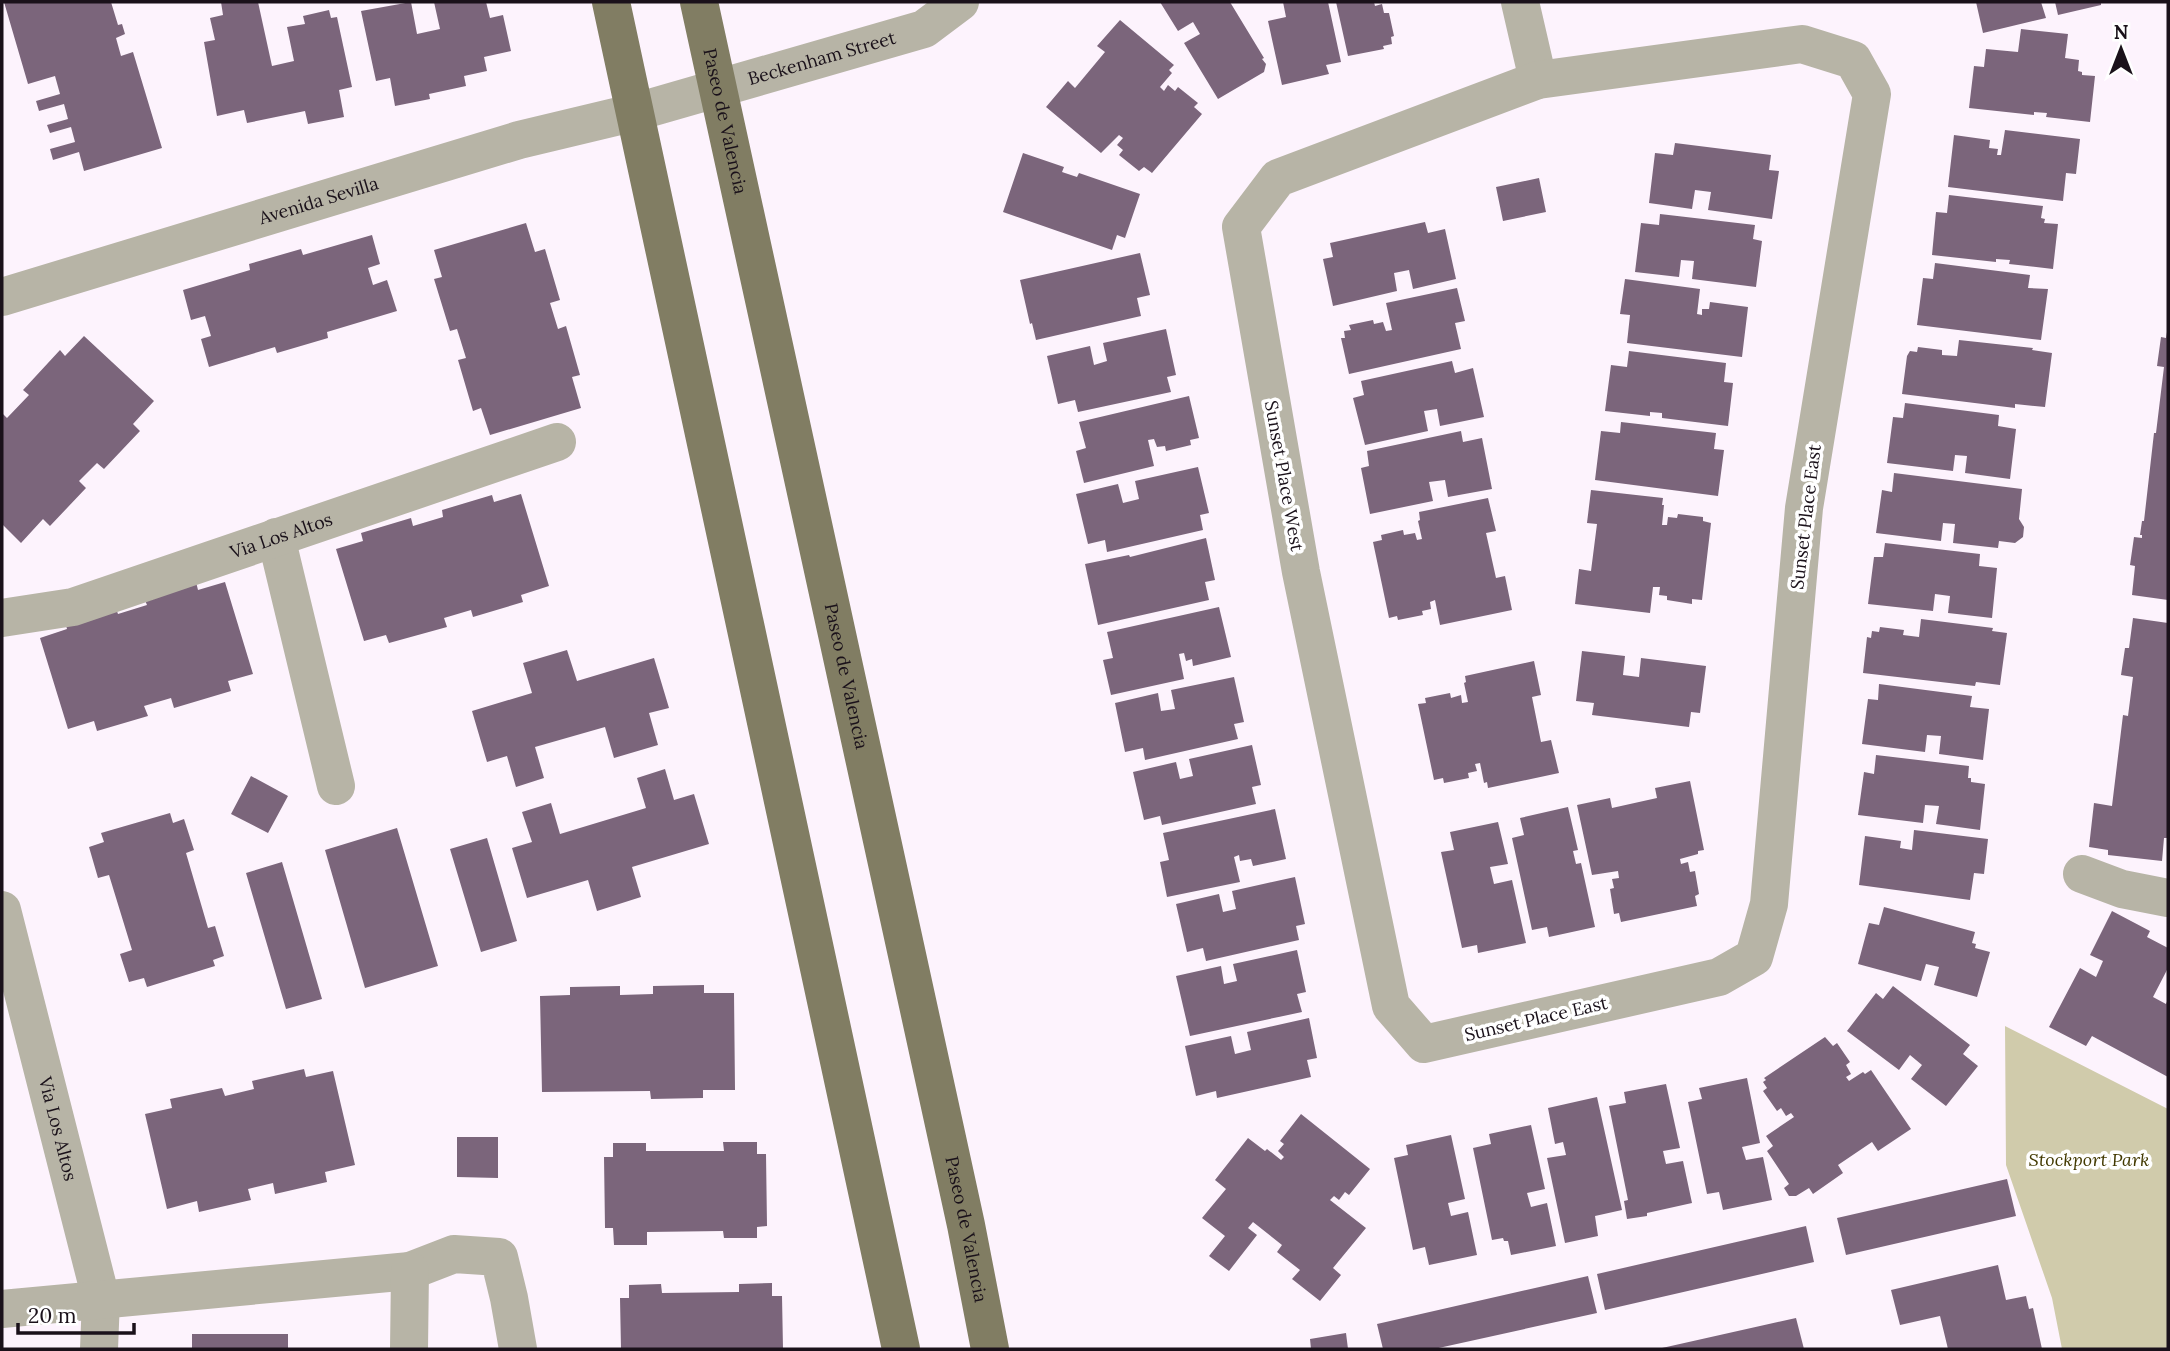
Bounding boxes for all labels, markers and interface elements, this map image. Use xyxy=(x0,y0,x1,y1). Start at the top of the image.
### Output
north arrow xyxy=(2086,14,2156,84)
text: N xyxy=(2114,20,2129,44)
street label: Beckenham Street xyxy=(745,26,898,90)
street label: Paseo de Valencia xyxy=(698,46,753,196)
street label: Avenida Sevilla xyxy=(255,171,381,230)
street label: Sunset Place West xyxy=(1260,399,1309,553)
street label: Sunset Place East xyxy=(1785,443,1826,591)
street label: Via Los Altos xyxy=(226,507,335,564)
street label: Paseo de Valencia xyxy=(820,601,874,751)
street label: Sunset Place East xyxy=(1462,991,1610,1046)
street label: Via Los Altos xyxy=(34,1073,83,1183)
park label: Stockport Park xyxy=(2029,1148,2149,1171)
street label: Paseo de Valencia xyxy=(940,1154,993,1304)
scale bar xyxy=(18,1292,133,1336)
text: 20 m xyxy=(28,1302,77,1329)

